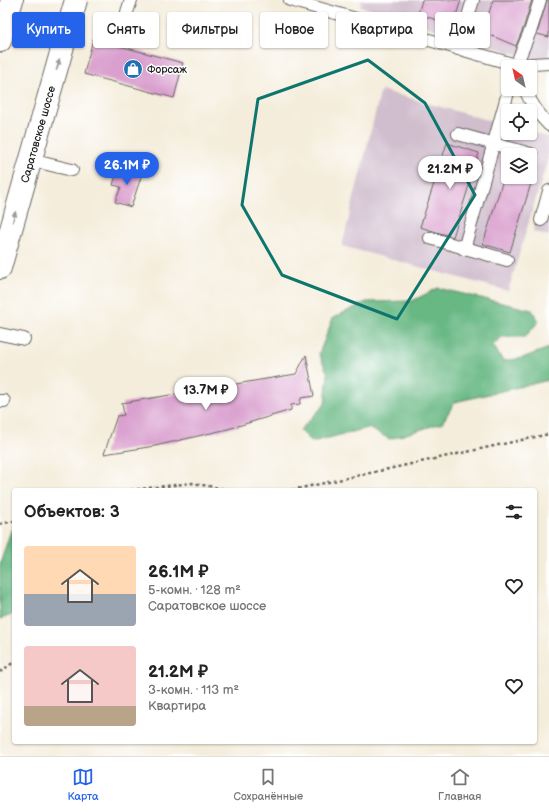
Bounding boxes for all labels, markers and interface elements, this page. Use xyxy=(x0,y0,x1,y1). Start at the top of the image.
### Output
chip: Купить xyxy=(12,12,85,48)
chip: Снять xyxy=(93,12,159,48)
chip: Фильтры xyxy=(167,12,252,48)
chip: Новое xyxy=(260,12,328,48)
chip: Квартира xyxy=(336,12,427,48)
chip: Дом xyxy=(435,12,490,48)
one-way arrow xyxy=(55,58,61,70)
shop icon: Форсаж xyxy=(122,58,144,80)
north arrow xyxy=(501,60,537,96)
map controls xyxy=(501,60,537,184)
place label: Форсаж xyxy=(147,63,187,76)
street label: Саратовское шоссе xyxy=(18,84,58,184)
button: locate xyxy=(501,104,537,140)
button: layers xyxy=(501,148,537,184)
pin: 26.1M ₽ xyxy=(90,152,164,186)
pin: 21.2M ₽ xyxy=(413,156,487,190)
text: 26.1M ₽ xyxy=(104,157,150,173)
text: 21.2M ₽ xyxy=(427,161,473,177)
one-way arrow xyxy=(12,210,18,223)
pin: 13.7M ₽ xyxy=(169,377,243,411)
text: 13.7M ₽ xyxy=(183,382,229,398)
icon: filters xyxy=(503,501,525,523)
text: Объектов: 3 xyxy=(24,502,120,522)
icon: home xyxy=(56,562,104,610)
text: 26.1M ₽ xyxy=(148,562,209,582)
icon: heart xyxy=(503,575,525,597)
text: 5-комн. · 128 m² xyxy=(148,582,241,598)
text: Саратовское шоссе xyxy=(148,598,266,614)
icon: home xyxy=(56,662,104,710)
text: 21.2M ₽ xyxy=(148,662,208,682)
icon: heart xyxy=(503,675,525,697)
text: 3-комн. · 113 m² xyxy=(148,682,239,698)
text: Квартира xyxy=(148,698,206,714)
tab: Карта xyxy=(68,766,99,803)
tab: Сохранённые xyxy=(234,766,303,803)
tab: Главная xyxy=(438,766,481,803)

